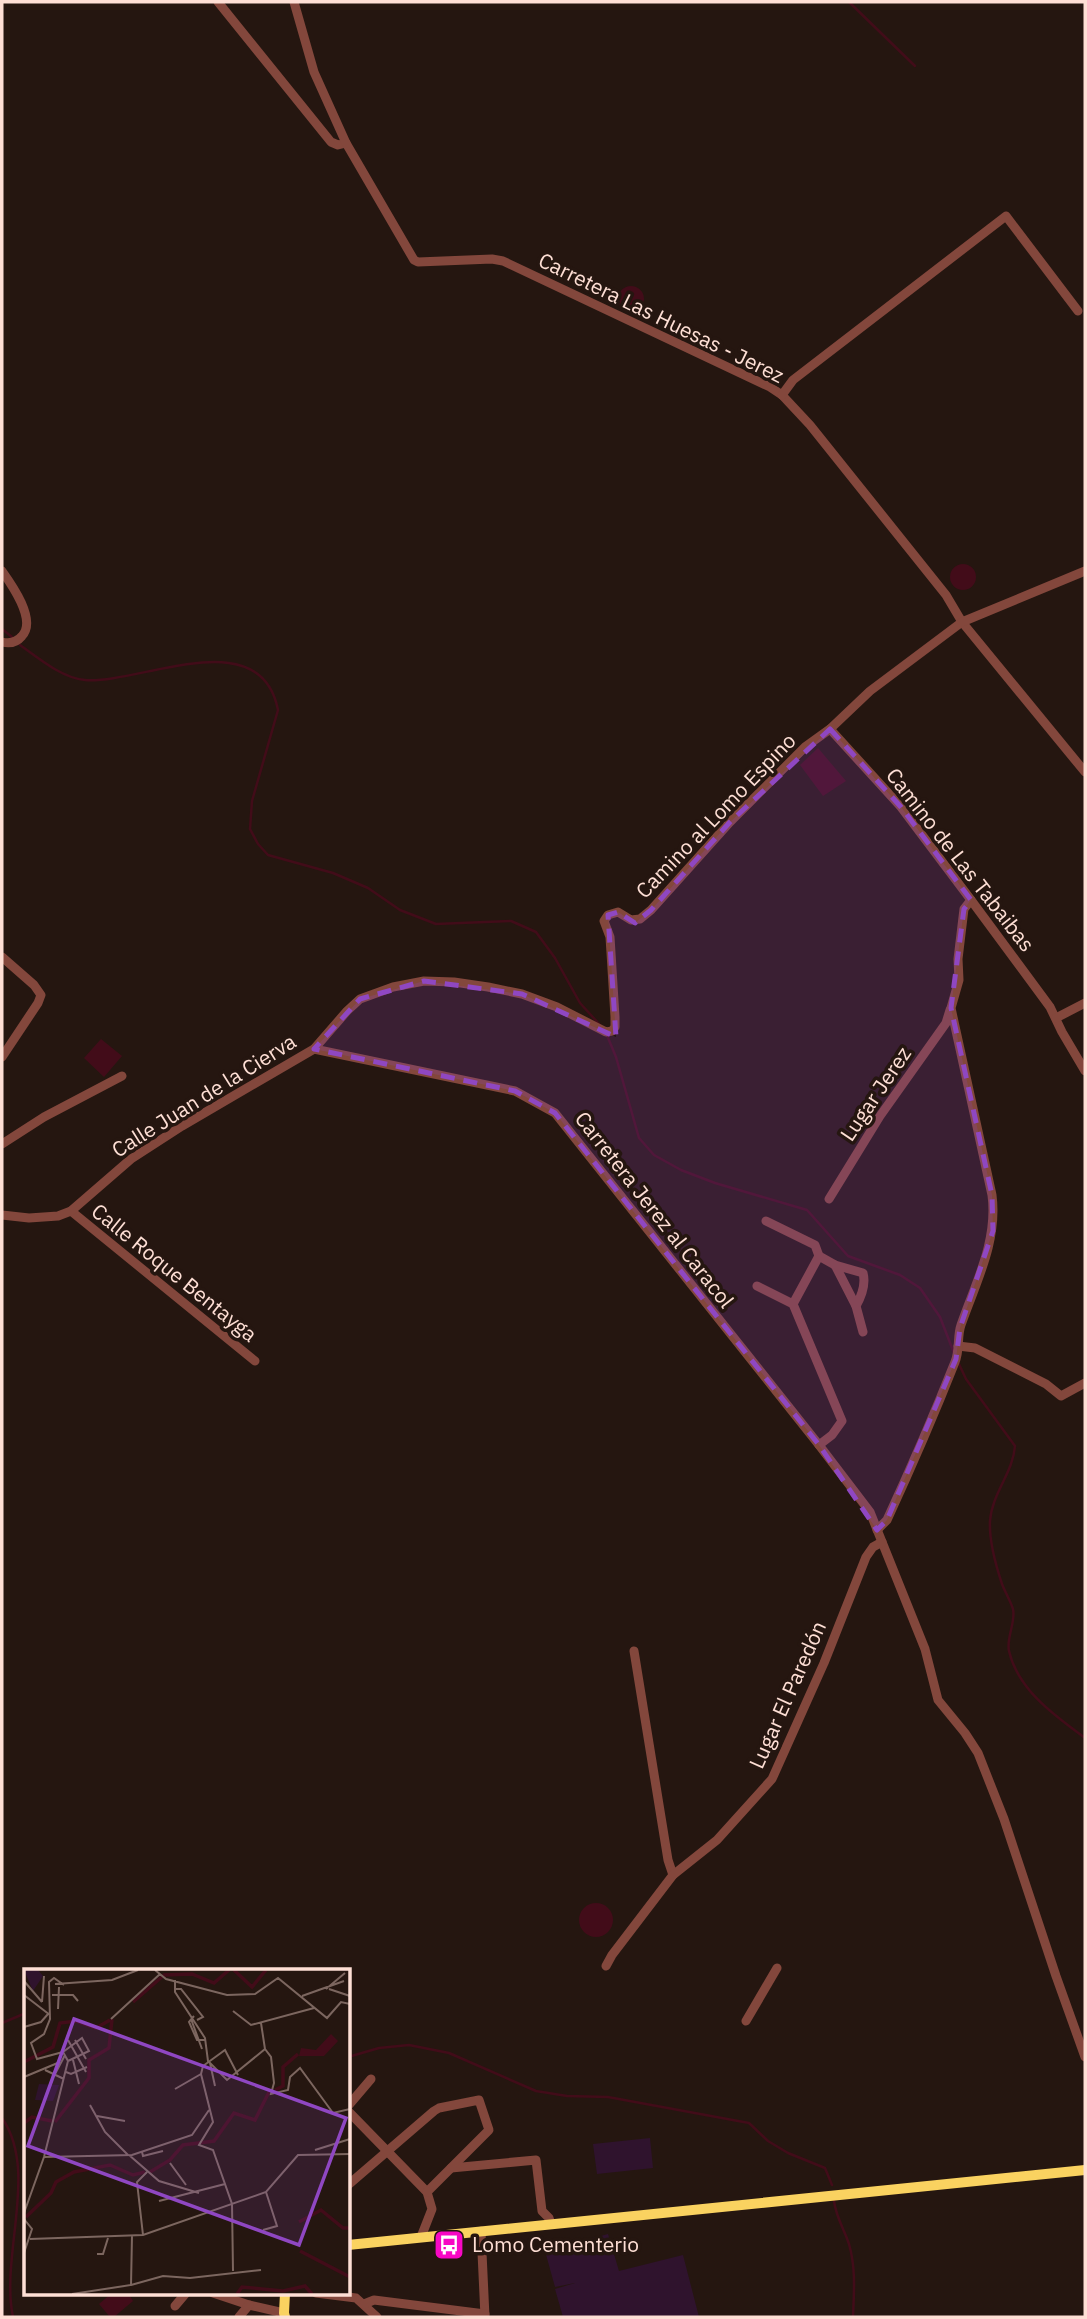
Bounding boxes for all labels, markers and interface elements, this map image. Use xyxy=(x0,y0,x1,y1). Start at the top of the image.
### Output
street label: Carretera Las Huesas - Jerez xyxy=(534,245,789,389)
street label: Camino al Lomo Espino xyxy=(629,727,801,904)
street label: Camino de Las Tabaibas xyxy=(880,762,1041,957)
street label: Calle Juan de la Cierva xyxy=(106,1027,301,1163)
street label: Lugar Jerez xyxy=(833,1041,917,1146)
street label: Carretera Jerez al Caracol xyxy=(569,1105,741,1314)
street label: Calle Roque Bentayga xyxy=(86,1197,263,1348)
street label: Lugar El Paredón xyxy=(742,1616,832,1773)
inset map xyxy=(24,1969,350,2294)
bus stop icon: Lomo Cementerio xyxy=(432,2228,466,2262)
place label: Lomo Cementerio xyxy=(472,2230,639,2258)

